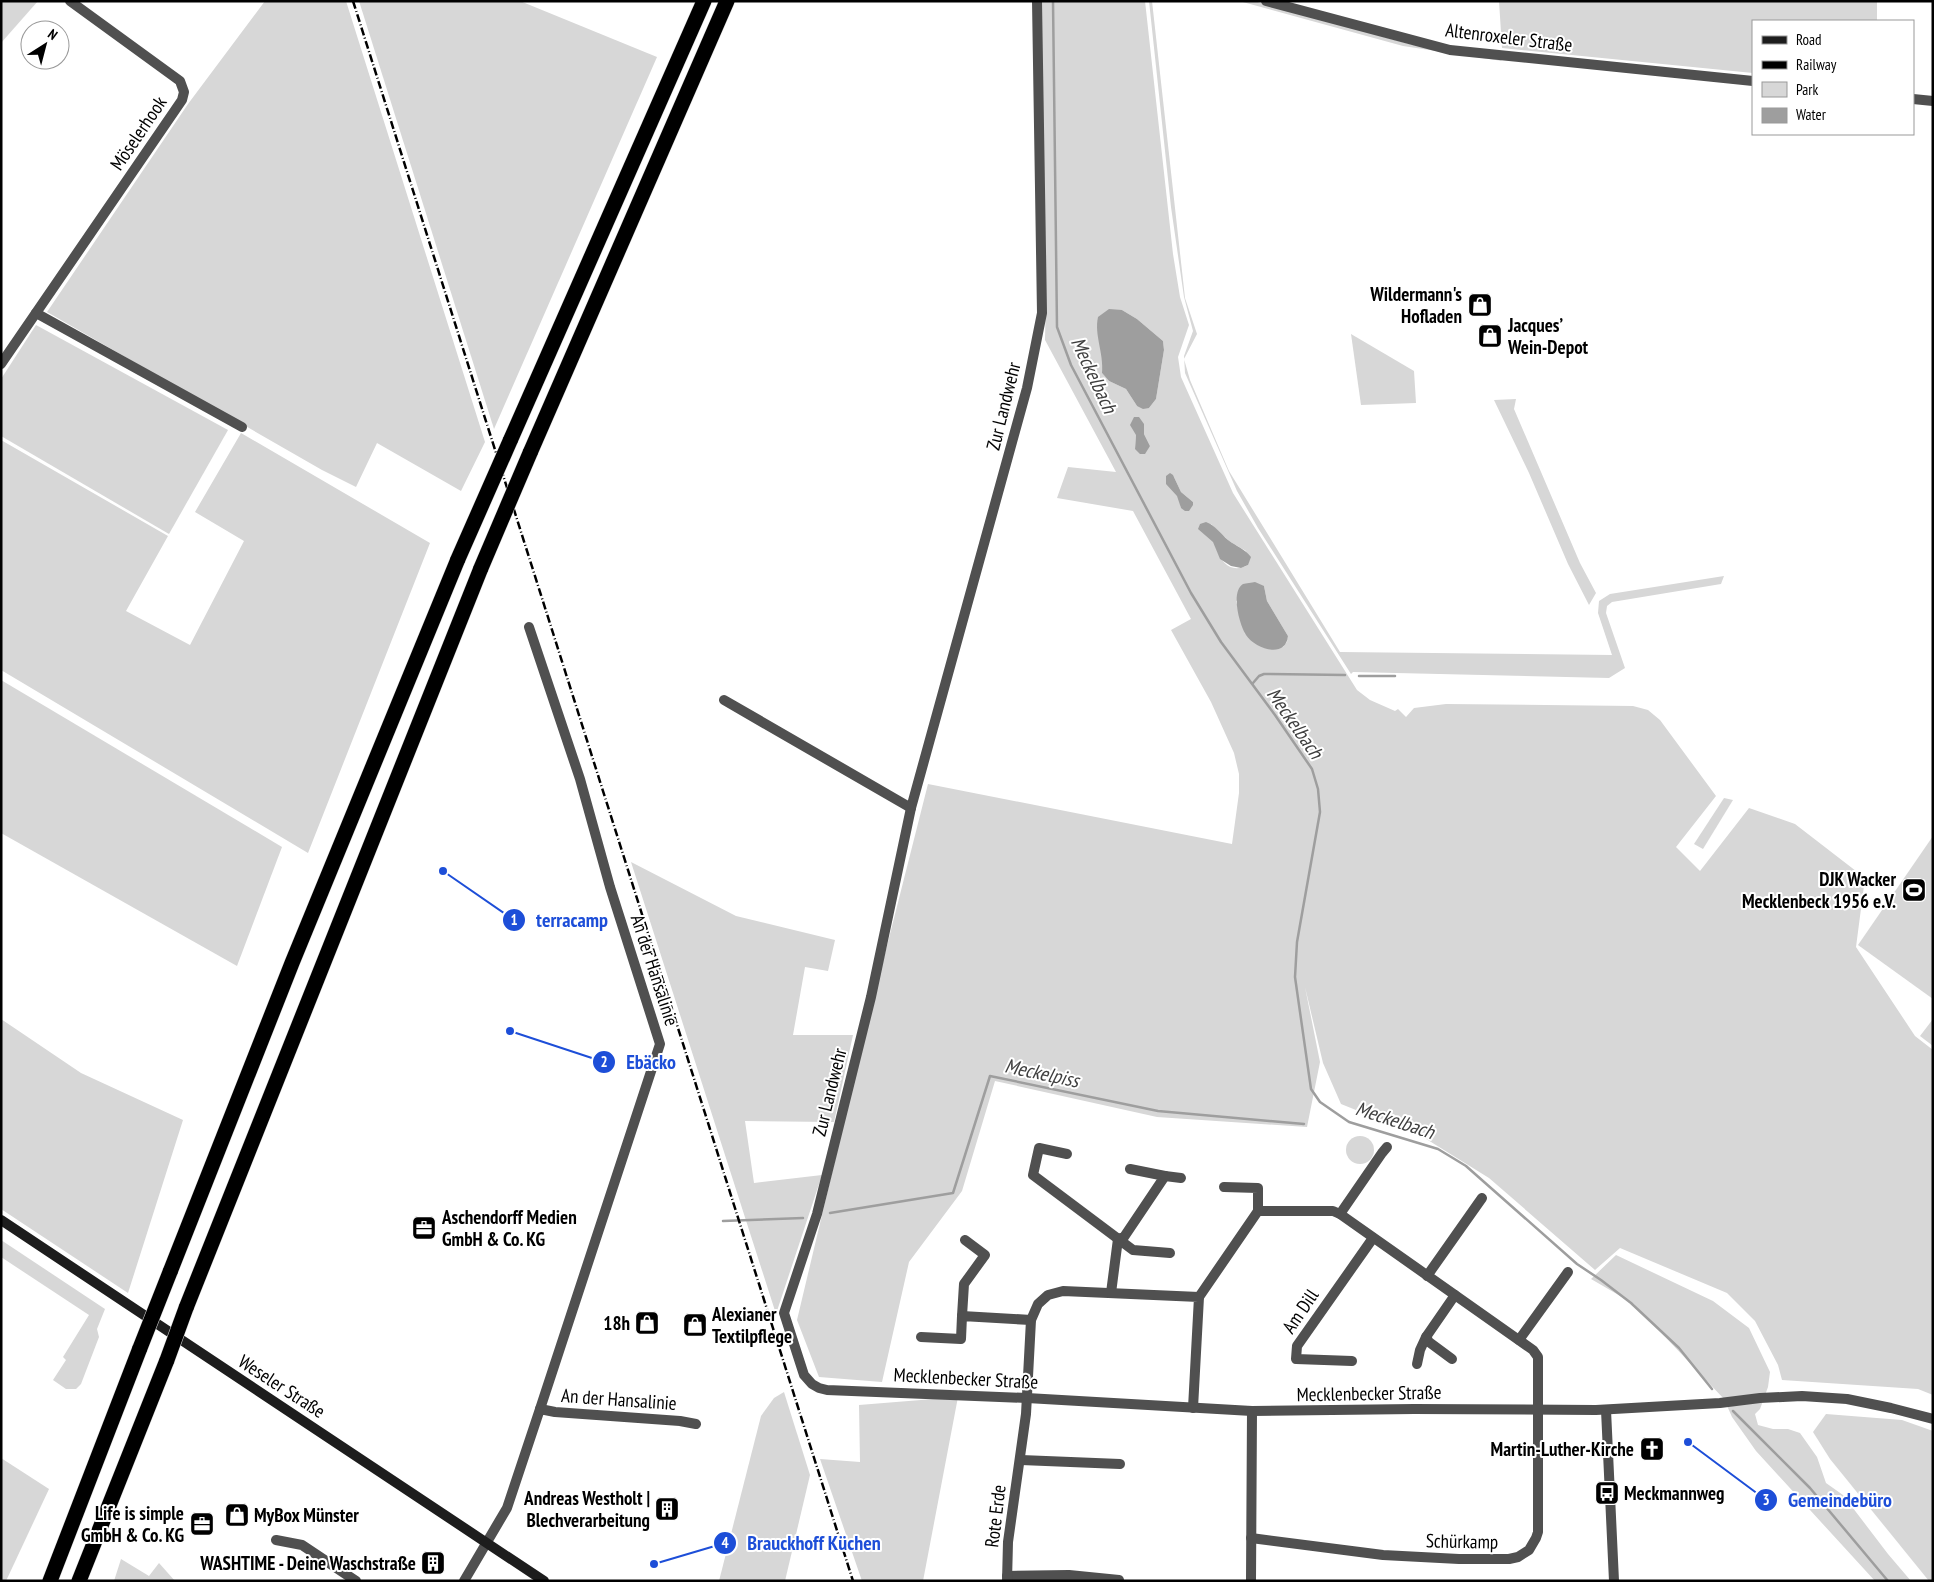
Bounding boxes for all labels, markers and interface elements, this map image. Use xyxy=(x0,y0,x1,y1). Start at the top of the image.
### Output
street label: Altenroxeler Straße xyxy=(1444,17,1574,57)
north arrow xyxy=(20,20,70,70)
legend xyxy=(1752,20,1914,135)
text: N xyxy=(44,25,61,44)
text: Road xyxy=(1796,30,1822,49)
text: Railway xyxy=(1796,55,1837,74)
text: Park xyxy=(1796,80,1818,99)
street label: Möselerhook xyxy=(105,91,172,175)
text: Water xyxy=(1796,105,1827,124)
place label: Wildermann's Hofladen xyxy=(1369,282,1462,328)
shop icon: Wildermann's Hofladen xyxy=(1467,292,1493,318)
place label: Jacques’ Wein-Depot xyxy=(1507,313,1589,359)
shop icon: Jacques’ Wein-Depot xyxy=(1477,323,1503,349)
water label: Meckelbach xyxy=(1065,333,1123,418)
street label: Zur Landwehr xyxy=(980,359,1026,452)
water label: Meckelbach xyxy=(1261,682,1330,765)
place label: DJK Wacker Mecklenbeck 1956 e.V. xyxy=(1742,867,1896,913)
sports icon: DJK Wacker Mecklenbeck 1956 e.V. xyxy=(1901,877,1927,903)
callout: terracamp xyxy=(501,902,618,937)
text: terracamp xyxy=(536,907,608,933)
text: 1 xyxy=(510,910,518,929)
street label: An der Hansalinie xyxy=(626,911,684,1029)
callout: Ebäcko xyxy=(591,1044,686,1079)
street label: Zur Landwehr xyxy=(806,1045,852,1138)
text: Ebäcko xyxy=(626,1049,676,1075)
text: 2 xyxy=(600,1052,608,1071)
water label: Meckelpiss xyxy=(1003,1052,1084,1094)
water label: Meckelbach xyxy=(1352,1095,1439,1145)
place label: Aschendorff Medien GmbH & Co. KG xyxy=(441,1205,577,1251)
office icon: Aschendorff Medien GmbH & Co. KG xyxy=(411,1215,437,1241)
street label: Am Dill xyxy=(1277,1284,1324,1338)
place label: Alexianer Textilpflege xyxy=(711,1302,792,1348)
shop icon: 18h xyxy=(634,1310,660,1336)
place label: 18h xyxy=(603,1311,630,1335)
shop icon: Alexianer Textilpflege xyxy=(682,1312,708,1338)
street label: Weseler Straße xyxy=(234,1349,330,1423)
street label: Mecklenbecker Straße xyxy=(893,1362,1039,1394)
street label: Mecklenbecker Straße xyxy=(1296,1380,1442,1406)
street label: An der Hansalinie xyxy=(560,1383,678,1415)
church icon: Martin-Luther-Kirche xyxy=(1639,1436,1665,1462)
place label: Martin-Luther-Kirche xyxy=(1491,1437,1634,1461)
bus stop icon: Meckmannweg xyxy=(1594,1480,1620,1506)
place label: Meckmannweg xyxy=(1624,1481,1724,1505)
street label: Rote Erde xyxy=(979,1483,1011,1549)
callout: Gemeindebüro xyxy=(1753,1483,1902,1518)
place label: Andreas Westholt | Blechverarbeitung xyxy=(523,1486,650,1532)
text: Gemeindebüro xyxy=(1788,1487,1892,1513)
text: 3 xyxy=(1762,1490,1770,1509)
building icon: Andreas Westholt | Blechverarbeitung xyxy=(654,1496,680,1522)
place label: Life is simple GmbH & Co. KG xyxy=(81,1501,184,1547)
shop icon: MyBox Münster xyxy=(224,1502,250,1528)
place label: MyBox Münster xyxy=(254,1503,359,1527)
office icon: Life is simple GmbH & Co. KG xyxy=(189,1511,215,1537)
callout: Brauckhoff Küchen xyxy=(713,1525,891,1560)
street label: Schürkamp xyxy=(1426,1528,1498,1554)
text: Brauckhoff Küchen xyxy=(747,1530,881,1556)
text: 4 xyxy=(721,1533,729,1552)
building icon: WASHTIME - Deine Waschstraße xyxy=(420,1550,446,1576)
place label: WASHTIME - Deine Waschstraße xyxy=(199,1551,416,1575)

